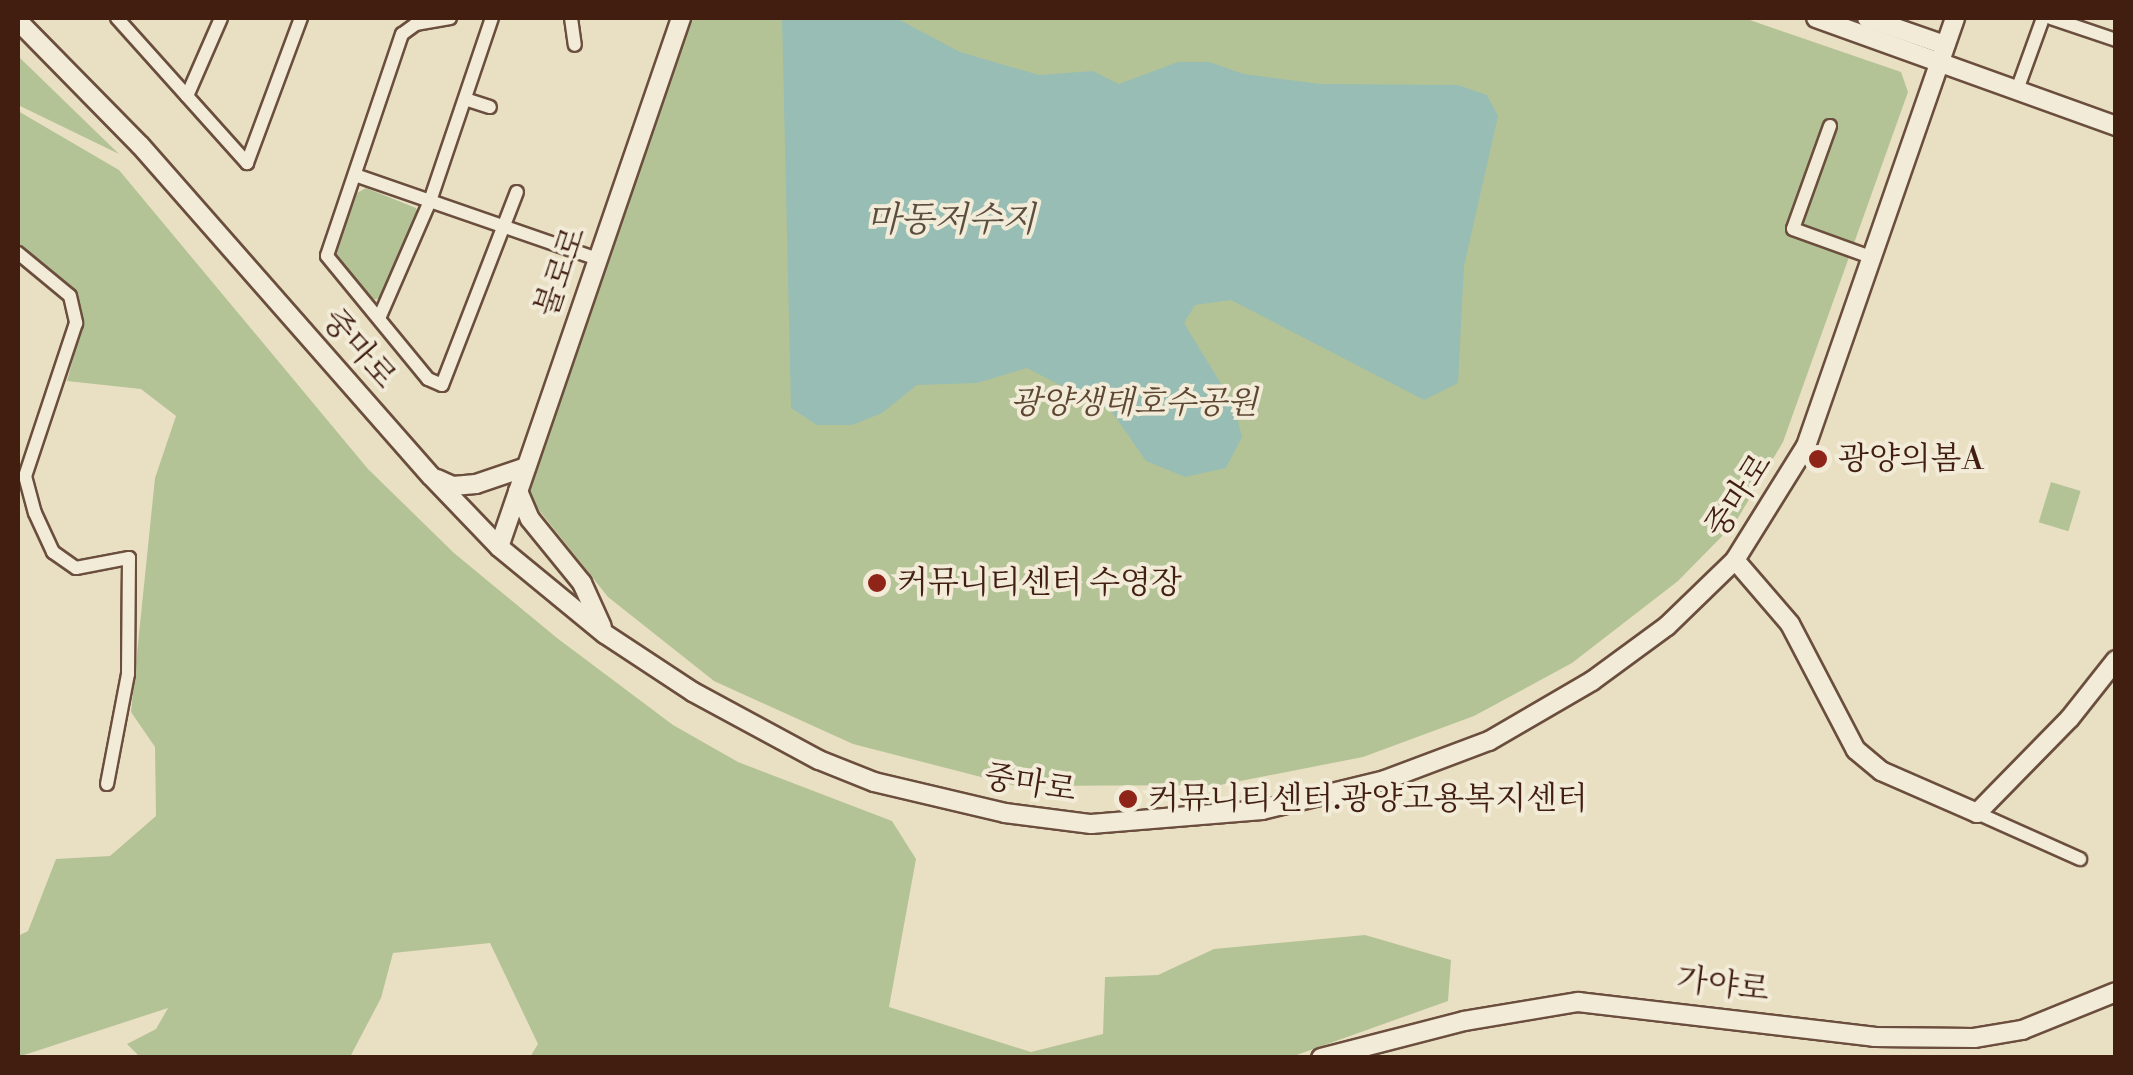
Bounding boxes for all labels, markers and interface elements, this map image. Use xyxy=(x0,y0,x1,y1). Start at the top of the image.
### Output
water label: 마동저수지 xyxy=(866,200,1036,242)
street label: 불로로 xyxy=(528,222,594,322)
street label: 중마로 xyxy=(314,301,404,397)
park label: 광양생태호수공원 xyxy=(1010,384,1258,422)
place label: 광양의봄A xyxy=(1838,440,1984,478)
street label: 중마로 xyxy=(1698,447,1780,545)
marker: 광양의봄A xyxy=(1807,448,1829,470)
place label: 커뮤니티센터 수영장 xyxy=(897,564,1182,602)
marker: 커뮤니티센터 수영장 xyxy=(866,572,888,594)
street label: 중마로 xyxy=(981,758,1079,810)
place label: 커뮤니티센터.광양고용복지센터 xyxy=(1148,780,1588,818)
marker: 커뮤니티센터.광양고용복지센터 xyxy=(1117,788,1139,810)
street label: 가야로 xyxy=(1675,960,1771,1010)

